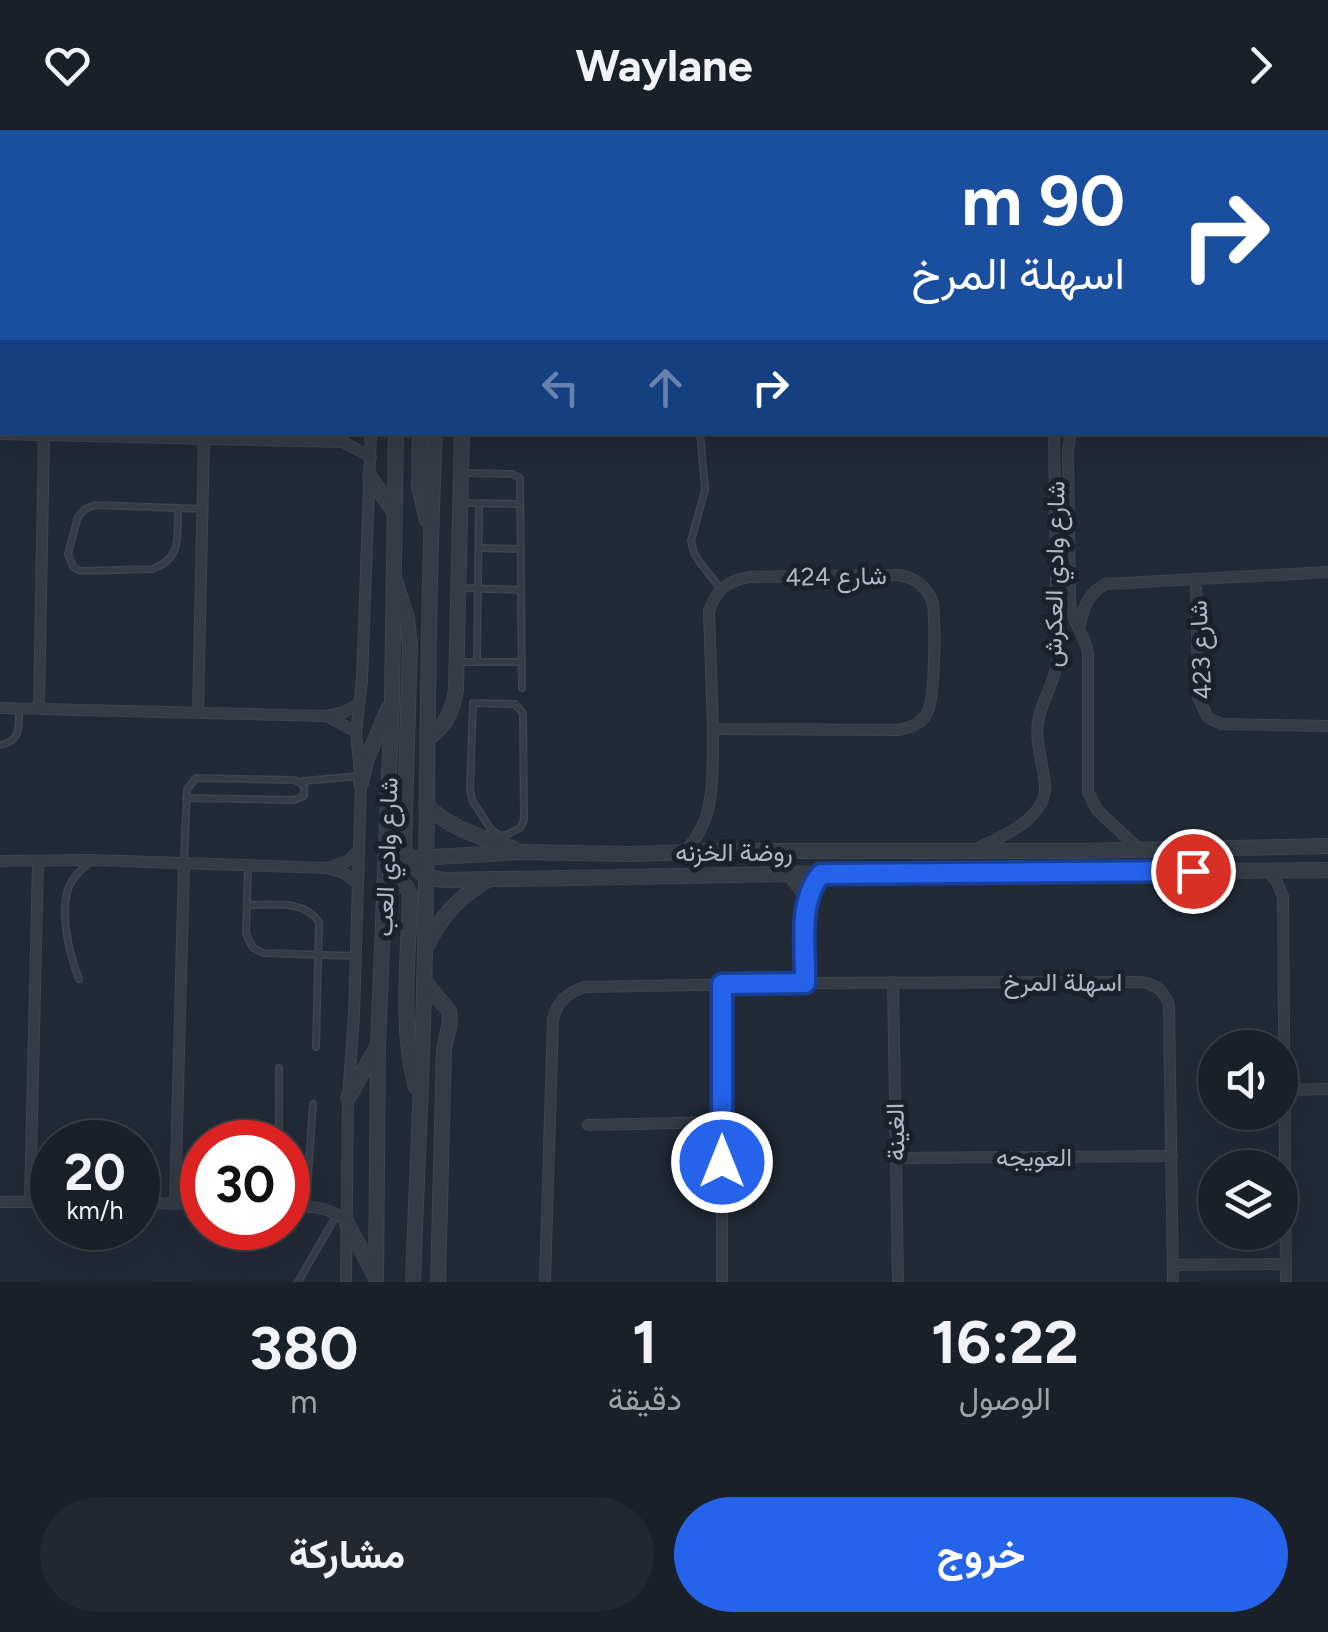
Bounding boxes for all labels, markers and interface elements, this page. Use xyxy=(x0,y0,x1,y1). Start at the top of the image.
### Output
icon: heart xyxy=(40,38,95,93)
text: Waylane xyxy=(575,38,753,92)
icon: forward xyxy=(1233,38,1288,93)
text: 90 m xyxy=(961,158,1125,243)
icon: right xyxy=(1160,170,1290,300)
text: اسهلة المرخ xyxy=(911,246,1125,300)
icon: left xyxy=(533,360,588,415)
icon: ahead xyxy=(638,360,693,415)
icon: right xyxy=(743,360,798,415)
street label: شارع وادي العكرش xyxy=(1037,481,1077,668)
street label: شارع 424 xyxy=(785,560,887,594)
street label: شارع 423 xyxy=(1182,599,1220,701)
street label: شارع وادي العب xyxy=(368,777,410,938)
pin xyxy=(1151,829,1236,914)
street label: روضة الخزنه xyxy=(675,837,793,868)
icon: arrive xyxy=(1166,844,1221,899)
street label: اسهلة المرخ xyxy=(1004,967,1122,999)
map controls xyxy=(1198,1030,1298,1250)
button: sound xyxy=(1198,1030,1298,1130)
street label: الغينة xyxy=(879,1103,911,1161)
position arrow xyxy=(670,1110,774,1214)
speed limit sign: 30 xyxy=(180,1120,310,1250)
text: 20 xyxy=(64,1142,126,1203)
street label: العويجه xyxy=(996,1142,1072,1173)
button: layers xyxy=(1198,1150,1298,1250)
text: km/h xyxy=(66,1195,124,1225)
text: 1 xyxy=(632,1306,657,1378)
text: 16:22 xyxy=(931,1306,1079,1378)
text: 380 xyxy=(249,1312,358,1384)
text: دقيقة xyxy=(608,1380,682,1418)
text: الوصول xyxy=(959,1380,1051,1418)
text: m xyxy=(290,1383,317,1421)
button: مشاركة xyxy=(40,1497,654,1612)
button: خروج xyxy=(674,1497,1288,1612)

